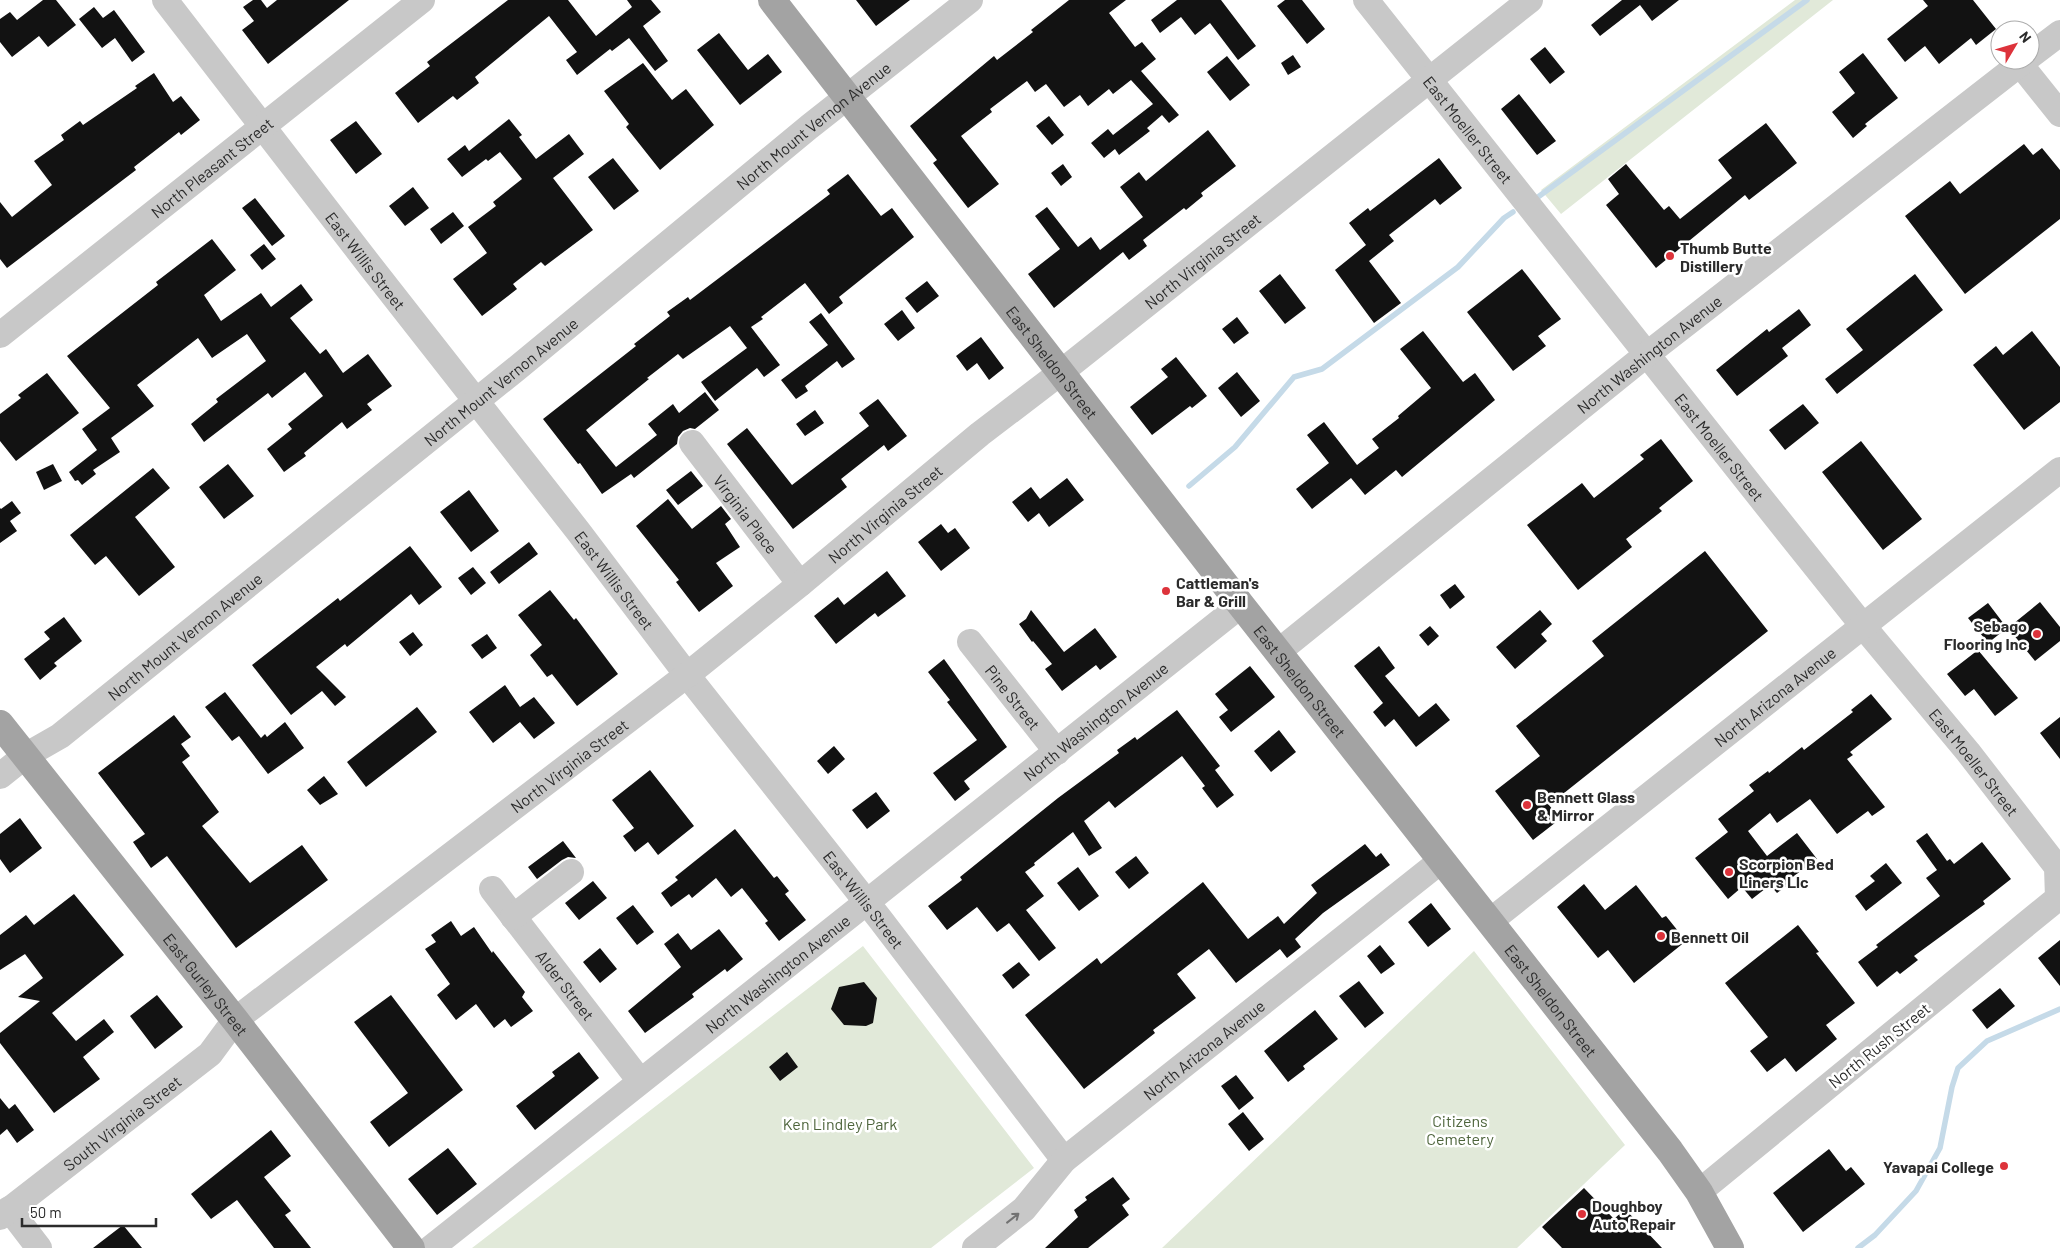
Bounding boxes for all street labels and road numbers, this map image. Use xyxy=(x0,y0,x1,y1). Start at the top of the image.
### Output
street label: North Mount Vernon Avenue xyxy=(732,57,894,193)
street label: East Moeller Street xyxy=(1420,72,1517,187)
street label: North Pleasant Street xyxy=(147,113,276,221)
street label: East Willis Street xyxy=(322,208,410,313)
street label: North Virginia Street xyxy=(1140,208,1264,312)
street label: North Washington Avenue xyxy=(1573,291,1725,417)
street label: East Sheldon Street xyxy=(1003,302,1102,422)
street label: North Mount Vernon Avenue xyxy=(420,313,581,449)
street label: East Moeller Street xyxy=(1672,389,1769,504)
street label: North Virginia Street xyxy=(824,460,946,566)
street label: Virginia Place xyxy=(710,471,782,557)
street label: East Willis Street xyxy=(572,527,658,633)
street label: North Mount Vernon Avenue xyxy=(103,568,265,704)
street label: East Sheldon Street xyxy=(1251,621,1351,741)
street label: North Arizona Avenue xyxy=(1710,642,1839,750)
street label: North Washington Avenue xyxy=(1019,658,1171,784)
street label: Pine Street xyxy=(982,661,1045,733)
street label: East Moeller Street xyxy=(1926,704,2023,819)
street label: North Virginia Street xyxy=(506,714,631,816)
street label: East Willis Street xyxy=(820,847,908,952)
street label: North Washington Avenue xyxy=(701,910,853,1036)
street label: East Gurley Street xyxy=(160,929,253,1039)
street label: East Sheldon Street xyxy=(1501,940,1601,1060)
street label: Alder Street xyxy=(533,946,599,1024)
street label: North Arizona Avenue xyxy=(1139,995,1268,1103)
street label: North Rush Street xyxy=(1825,998,1933,1092)
street label: South Virginia Street xyxy=(59,1071,184,1174)

